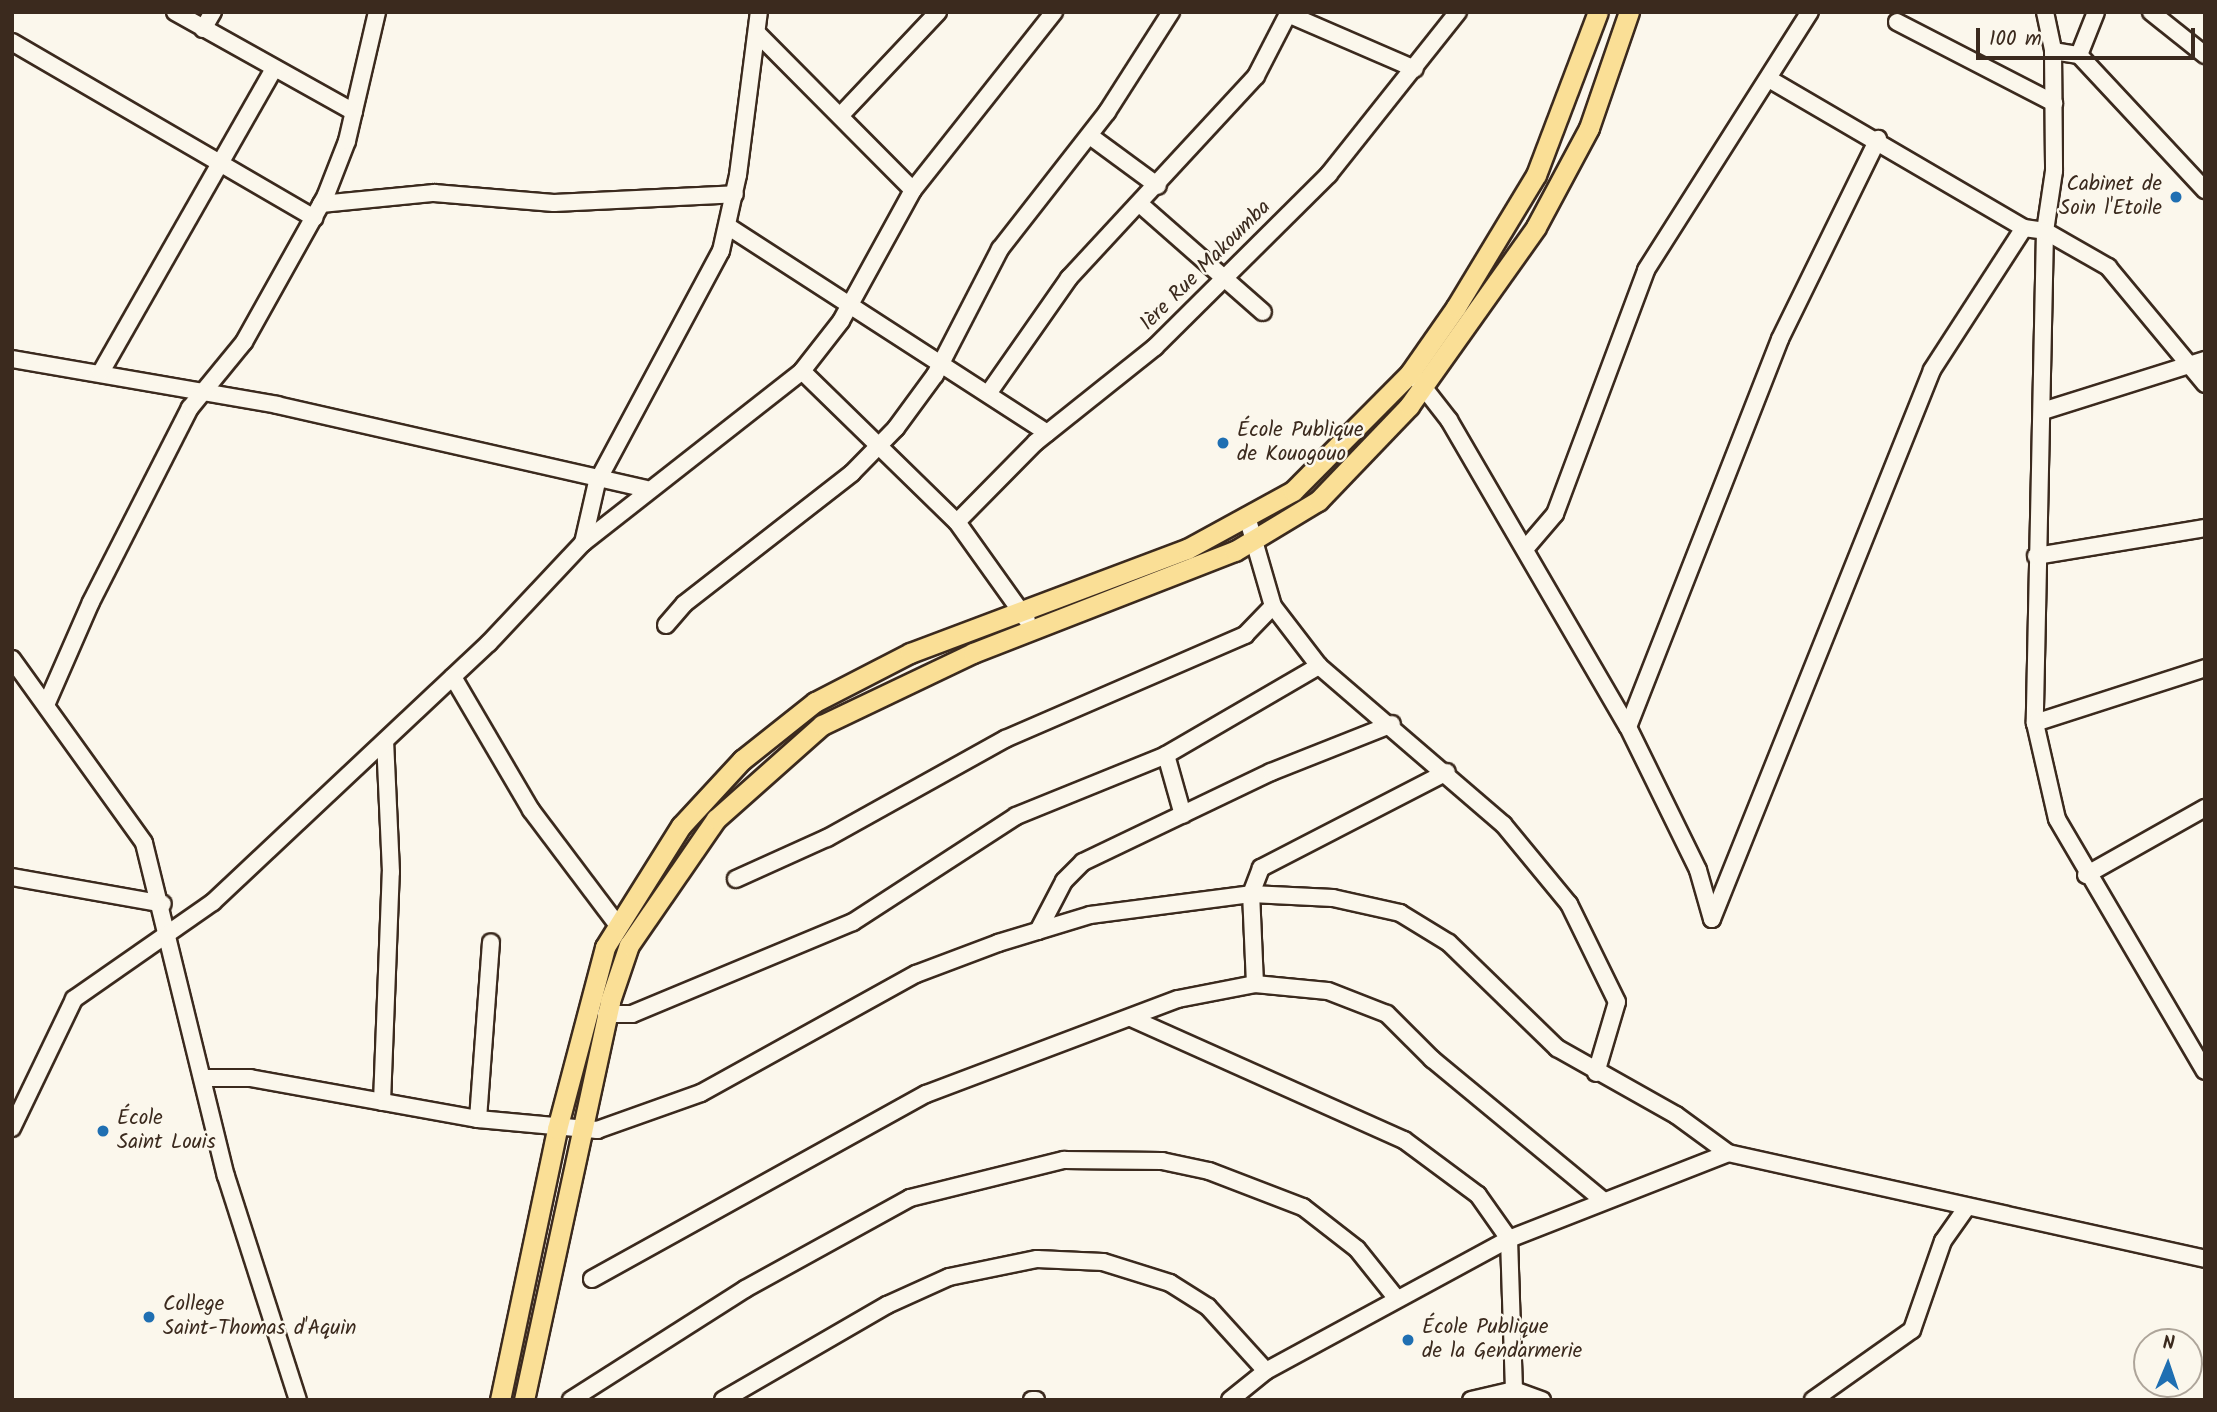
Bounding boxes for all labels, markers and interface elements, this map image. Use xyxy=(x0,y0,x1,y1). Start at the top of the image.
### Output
scale bar xyxy=(1979,14,2198,58)
text: 100 m xyxy=(1989,23,2042,56)
place label: Cabinet de Soin l'Etoile xyxy=(2059,172,2162,222)
marker: Cabinet de Soin l'Etoile xyxy=(2168,189,2184,205)
street label: 1ère Rue Makoumba xyxy=(1135,195,1277,337)
place label: École Publique de Kouogouo xyxy=(1237,418,1363,468)
marker: École Publique de Kouogouo xyxy=(1215,435,1231,451)
place label: École Saint Louis xyxy=(117,1106,216,1156)
marker: École Saint Louis xyxy=(95,1123,111,1139)
place label: College Saint-Thomas d'Aquin xyxy=(163,1292,356,1342)
marker: College Saint-Thomas d'Aquin xyxy=(141,1309,157,1325)
place label: École Publique de la Gendarmerie xyxy=(1422,1315,1582,1365)
north arrow xyxy=(2133,1328,2203,1398)
text: N xyxy=(2162,1329,2175,1359)
marker: École Publique de la Gendarmerie xyxy=(1400,1332,1416,1348)

